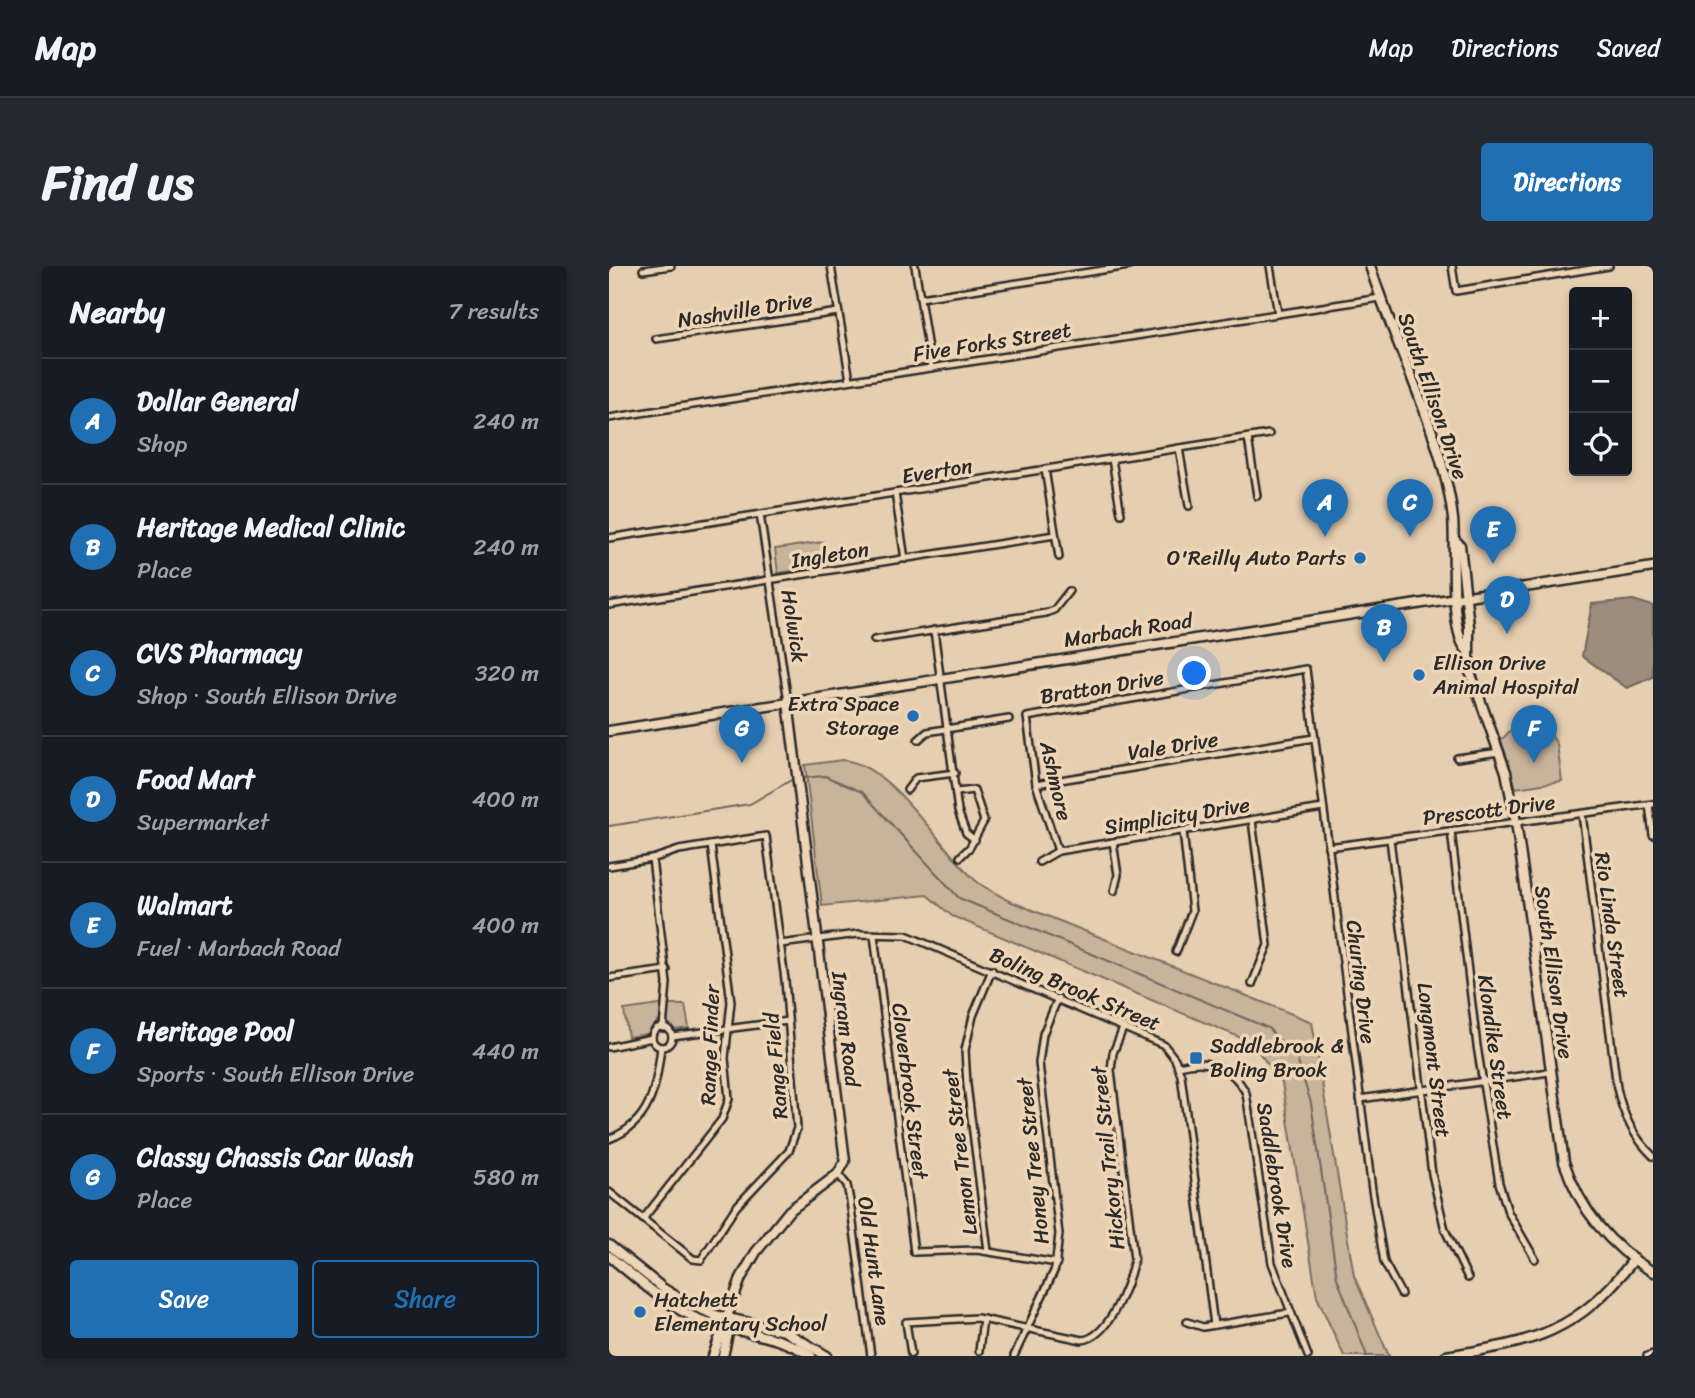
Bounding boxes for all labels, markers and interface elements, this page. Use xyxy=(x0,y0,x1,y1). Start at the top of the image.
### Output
text: Map xyxy=(35,19,96,77)
text: Map xyxy=(1369,27,1413,69)
text: Directions xyxy=(1451,27,1559,69)
text: Saved xyxy=(1597,27,1660,69)
text: Find us xyxy=(42,139,194,226)
button: Directions xyxy=(1481,143,1653,221)
street label: Nashville Drive xyxy=(675,281,816,339)
text: Nearby xyxy=(70,285,165,339)
map controls xyxy=(1569,287,1632,476)
button: + xyxy=(1569,287,1632,350)
text: 7 results xyxy=(449,291,539,332)
street label: South Ellison Drive xyxy=(1387,307,1480,485)
street label: Five Forks Street xyxy=(910,311,1074,373)
button: − xyxy=(1569,350,1632,413)
text: Dollar General xyxy=(137,378,298,424)
text: A xyxy=(85,401,101,442)
text: 240 m xyxy=(473,401,539,442)
button: locate xyxy=(1569,413,1632,476)
text: Shop xyxy=(137,424,187,465)
street label: Everton xyxy=(899,447,975,495)
pin: A xyxy=(1302,479,1348,537)
pin: C xyxy=(1387,479,1433,537)
text: Heritage Medical Clinic xyxy=(137,504,405,550)
pin: E xyxy=(1470,506,1516,564)
text: B xyxy=(86,527,100,568)
text: 240 m xyxy=(473,527,539,568)
street label: Ingleton xyxy=(787,530,872,580)
place label: O'Reilly Auto Parts xyxy=(1167,539,1346,577)
text: Place xyxy=(137,550,192,591)
marker: O'Reilly Auto Parts xyxy=(1352,550,1368,566)
pin: D xyxy=(1484,576,1530,634)
street label: Holwick xyxy=(769,587,819,666)
street label: Marbach Road xyxy=(1061,601,1197,659)
pin: B xyxy=(1361,604,1407,662)
text: CVS Pharmacy xyxy=(137,630,302,676)
place label: Ellison Drive Animal Hospital xyxy=(1432,644,1580,706)
text: C xyxy=(86,653,100,694)
text: 320 m xyxy=(475,653,539,694)
your location xyxy=(1177,656,1211,690)
street label: Bratton Drive xyxy=(1037,658,1167,716)
marker: Ellison Drive Animal Hospital xyxy=(1411,667,1427,683)
text: Shop · South Ellison Drive xyxy=(137,676,397,717)
place label: Extra Space Storage xyxy=(787,685,899,747)
pin: G xyxy=(719,705,765,763)
pin: F xyxy=(1511,705,1557,763)
marker: Extra Space Storage xyxy=(905,708,921,724)
street label: Vale Drive xyxy=(1125,720,1221,772)
street label: Ashmore xyxy=(1028,736,1084,825)
text: Food Mart xyxy=(137,756,254,802)
text: D xyxy=(86,779,100,820)
text: 400 m xyxy=(472,779,539,820)
street label: Prescott Drive xyxy=(1421,783,1558,837)
street label: Simplicity Drive xyxy=(1101,786,1253,846)
text: Supermarket xyxy=(137,802,269,843)
street label: Rio Linda Street xyxy=(1583,850,1641,1000)
text: Walmart xyxy=(137,882,233,928)
street label: South Ellison Drive xyxy=(1523,883,1585,1061)
text: E xyxy=(87,905,99,946)
text: 400 m xyxy=(472,905,539,946)
street label: Churing Drive xyxy=(1335,918,1387,1046)
text: Fuel · Marbach Road xyxy=(137,928,340,969)
street label: Boling Brook Street xyxy=(983,936,1167,1042)
street label: Ingram Road xyxy=(820,968,872,1091)
street label: Klondike Street xyxy=(1466,972,1524,1122)
street label: Longmont Street xyxy=(1406,980,1462,1140)
street label: Range Finder xyxy=(689,983,731,1106)
street label: Cloverbrook Street xyxy=(880,1001,940,1183)
text: Heritage Pool xyxy=(137,1008,294,1054)
street label: Range Field xyxy=(752,1009,800,1121)
place label: Saddlebrook & Boling Brook xyxy=(1210,1027,1344,1089)
text: F xyxy=(87,1031,99,1072)
text: 440 m xyxy=(472,1031,539,1072)
marker: Saddlebrook & Boling Brook xyxy=(1188,1050,1204,1066)
text: Sports · South Ellison Drive xyxy=(137,1054,414,1095)
street label: Hickory Trail Street xyxy=(1079,1063,1137,1252)
street label: Lemon Tree Street xyxy=(931,1065,989,1237)
street label: Honey Tree Street xyxy=(1005,1074,1061,1246)
street label: Saddlebrook Drive xyxy=(1245,1099,1309,1271)
text: Classy Chassis Car Wash xyxy=(137,1134,414,1180)
text: G xyxy=(86,1157,100,1198)
text: 580 m xyxy=(473,1157,539,1198)
text: Place xyxy=(137,1180,192,1221)
street label: Old Hunt Lane xyxy=(846,1194,902,1328)
button: Save xyxy=(70,1260,298,1338)
button: Share xyxy=(312,1260,539,1338)
place label: Hatchett Elementary School xyxy=(654,1281,828,1343)
marker: Hatchett Elementary School xyxy=(632,1304,648,1320)

